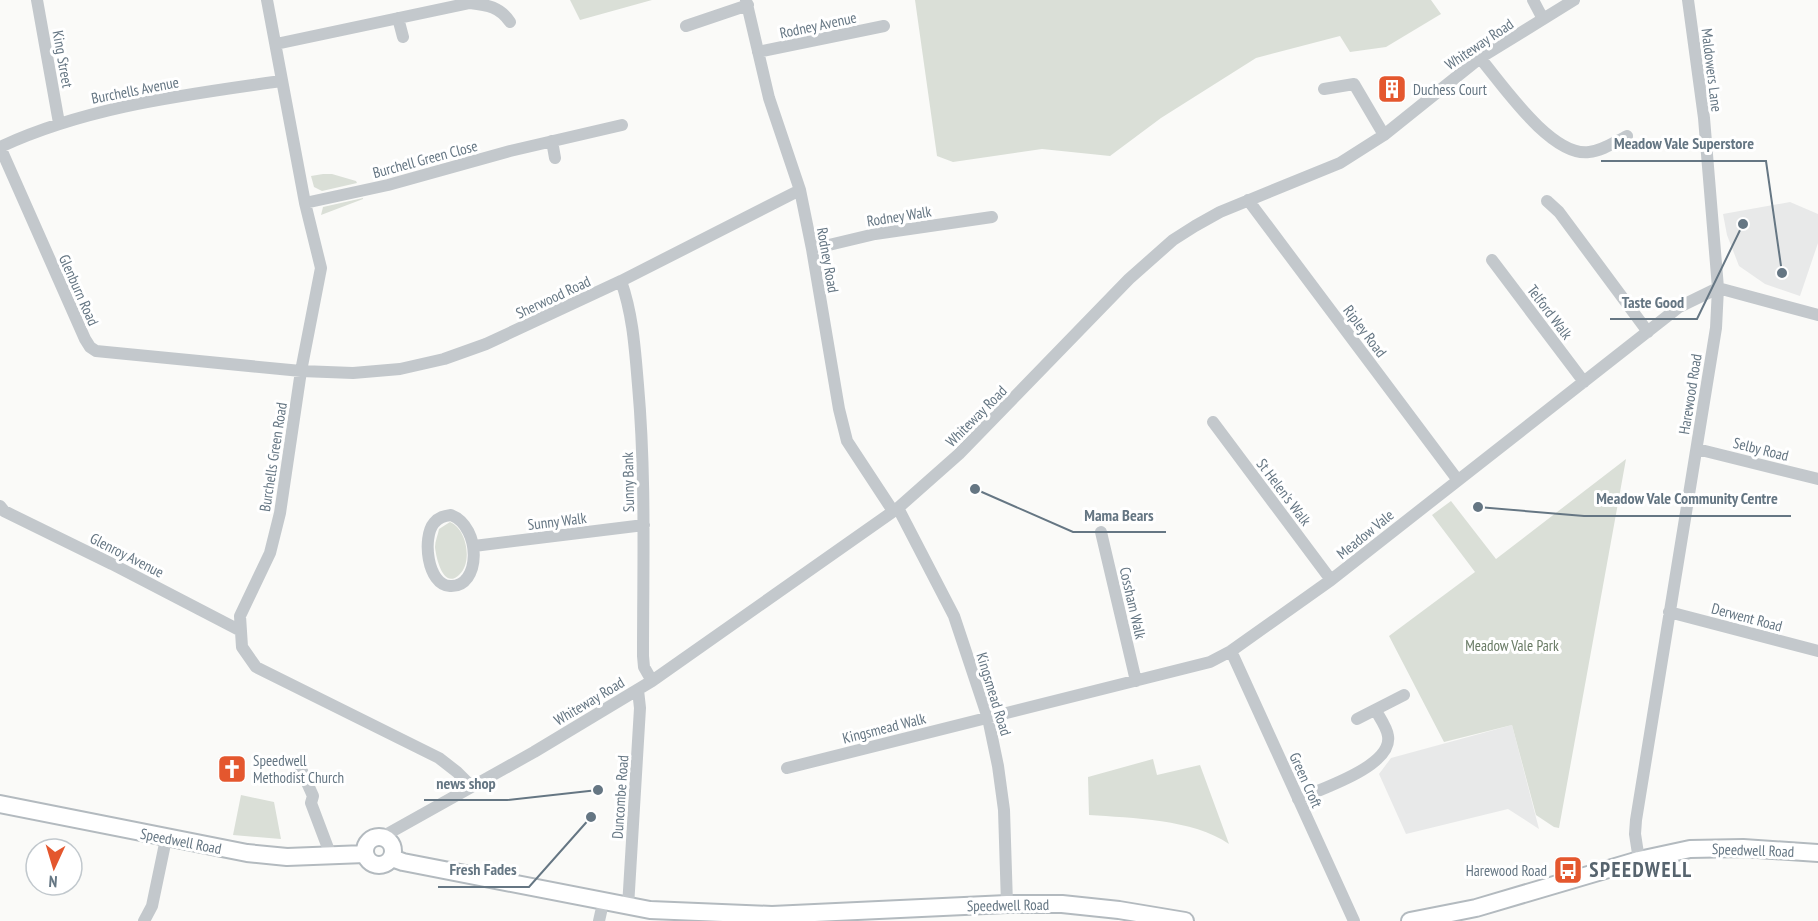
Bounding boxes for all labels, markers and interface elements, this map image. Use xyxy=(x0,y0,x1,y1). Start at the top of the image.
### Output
street label: Rodney Avenue xyxy=(778,8,858,42)
street label: Whiteway Road xyxy=(1441,14,1517,74)
street label: Maldowers Lane xyxy=(1697,27,1727,113)
street label: King Street xyxy=(49,29,77,89)
street label: Burchells Avenue xyxy=(90,72,180,108)
building icon: Duchess Court xyxy=(1376,73,1408,105)
place label: Duchess Court xyxy=(1413,80,1487,99)
callout: Meadow Vale Superstore xyxy=(1601,127,1766,161)
text: Meadow Vale Superstore xyxy=(1614,133,1754,153)
street label: Burchell Green Close xyxy=(371,136,479,182)
street label: Rodney Walk xyxy=(865,201,933,230)
street label: Rodney Road xyxy=(813,226,843,294)
street label: Glenburn Road xyxy=(55,251,103,329)
street label: Sherwood Road xyxy=(513,271,593,323)
street label: Telford Walk xyxy=(1523,281,1577,343)
callout: Taste Good xyxy=(1610,285,1697,319)
text: Taste Good xyxy=(1622,292,1684,312)
street label: Ripley Road xyxy=(1339,301,1391,361)
street label: Harewood Road xyxy=(1674,352,1706,436)
street label: Whiteway Road xyxy=(941,381,1011,451)
street label: Burchells Green Road xyxy=(255,401,291,513)
street label: Selby Road xyxy=(1731,433,1791,465)
street label: Sunny Bank xyxy=(618,452,638,512)
street label: St Helen's Walk xyxy=(1253,455,1315,529)
callout: Meadow Vale Community Centre xyxy=(1584,482,1791,516)
text: Meadow Vale Community Centre xyxy=(1596,488,1778,508)
callout: Mama Bears xyxy=(1073,498,1166,532)
text: Mama Bears xyxy=(1084,505,1154,525)
street label: Meadow Vale xyxy=(1333,505,1397,563)
street label: Sunny Walk xyxy=(526,508,588,534)
street label: Glenroy Avenue xyxy=(87,528,167,582)
street label: Cossham Walk xyxy=(1116,565,1151,641)
street label: Derwent Road xyxy=(1709,598,1785,636)
park label: Meadow Vale Park xyxy=(1465,636,1559,655)
street label: Kingsmead Road xyxy=(972,650,1016,738)
street label: Whiteway Road xyxy=(550,673,628,729)
street label: Kingsmead Walk xyxy=(840,708,928,748)
street label: Green Croft xyxy=(1285,749,1327,811)
place label: Speedwell Methodist Church xyxy=(253,751,344,787)
church icon: Speedwell Methodist Church xyxy=(216,753,248,785)
street label: Duncombe Road xyxy=(608,755,632,839)
callout: news shop xyxy=(424,766,507,800)
text: news shop xyxy=(436,773,496,793)
street label: Speedwell Road xyxy=(139,824,223,858)
north arrow xyxy=(24,837,84,897)
street label: Speedwell Road xyxy=(1711,839,1795,861)
callout: Fresh Fades xyxy=(438,853,529,887)
bus stop icon: Harewood Road xyxy=(1552,854,1584,886)
district label: SPEEDWELL xyxy=(1589,856,1693,883)
text: Fresh Fades xyxy=(449,859,517,879)
place label: Harewood Road xyxy=(1466,861,1547,880)
text: N xyxy=(48,872,58,892)
street label: Speedwell Road xyxy=(967,895,1049,915)

